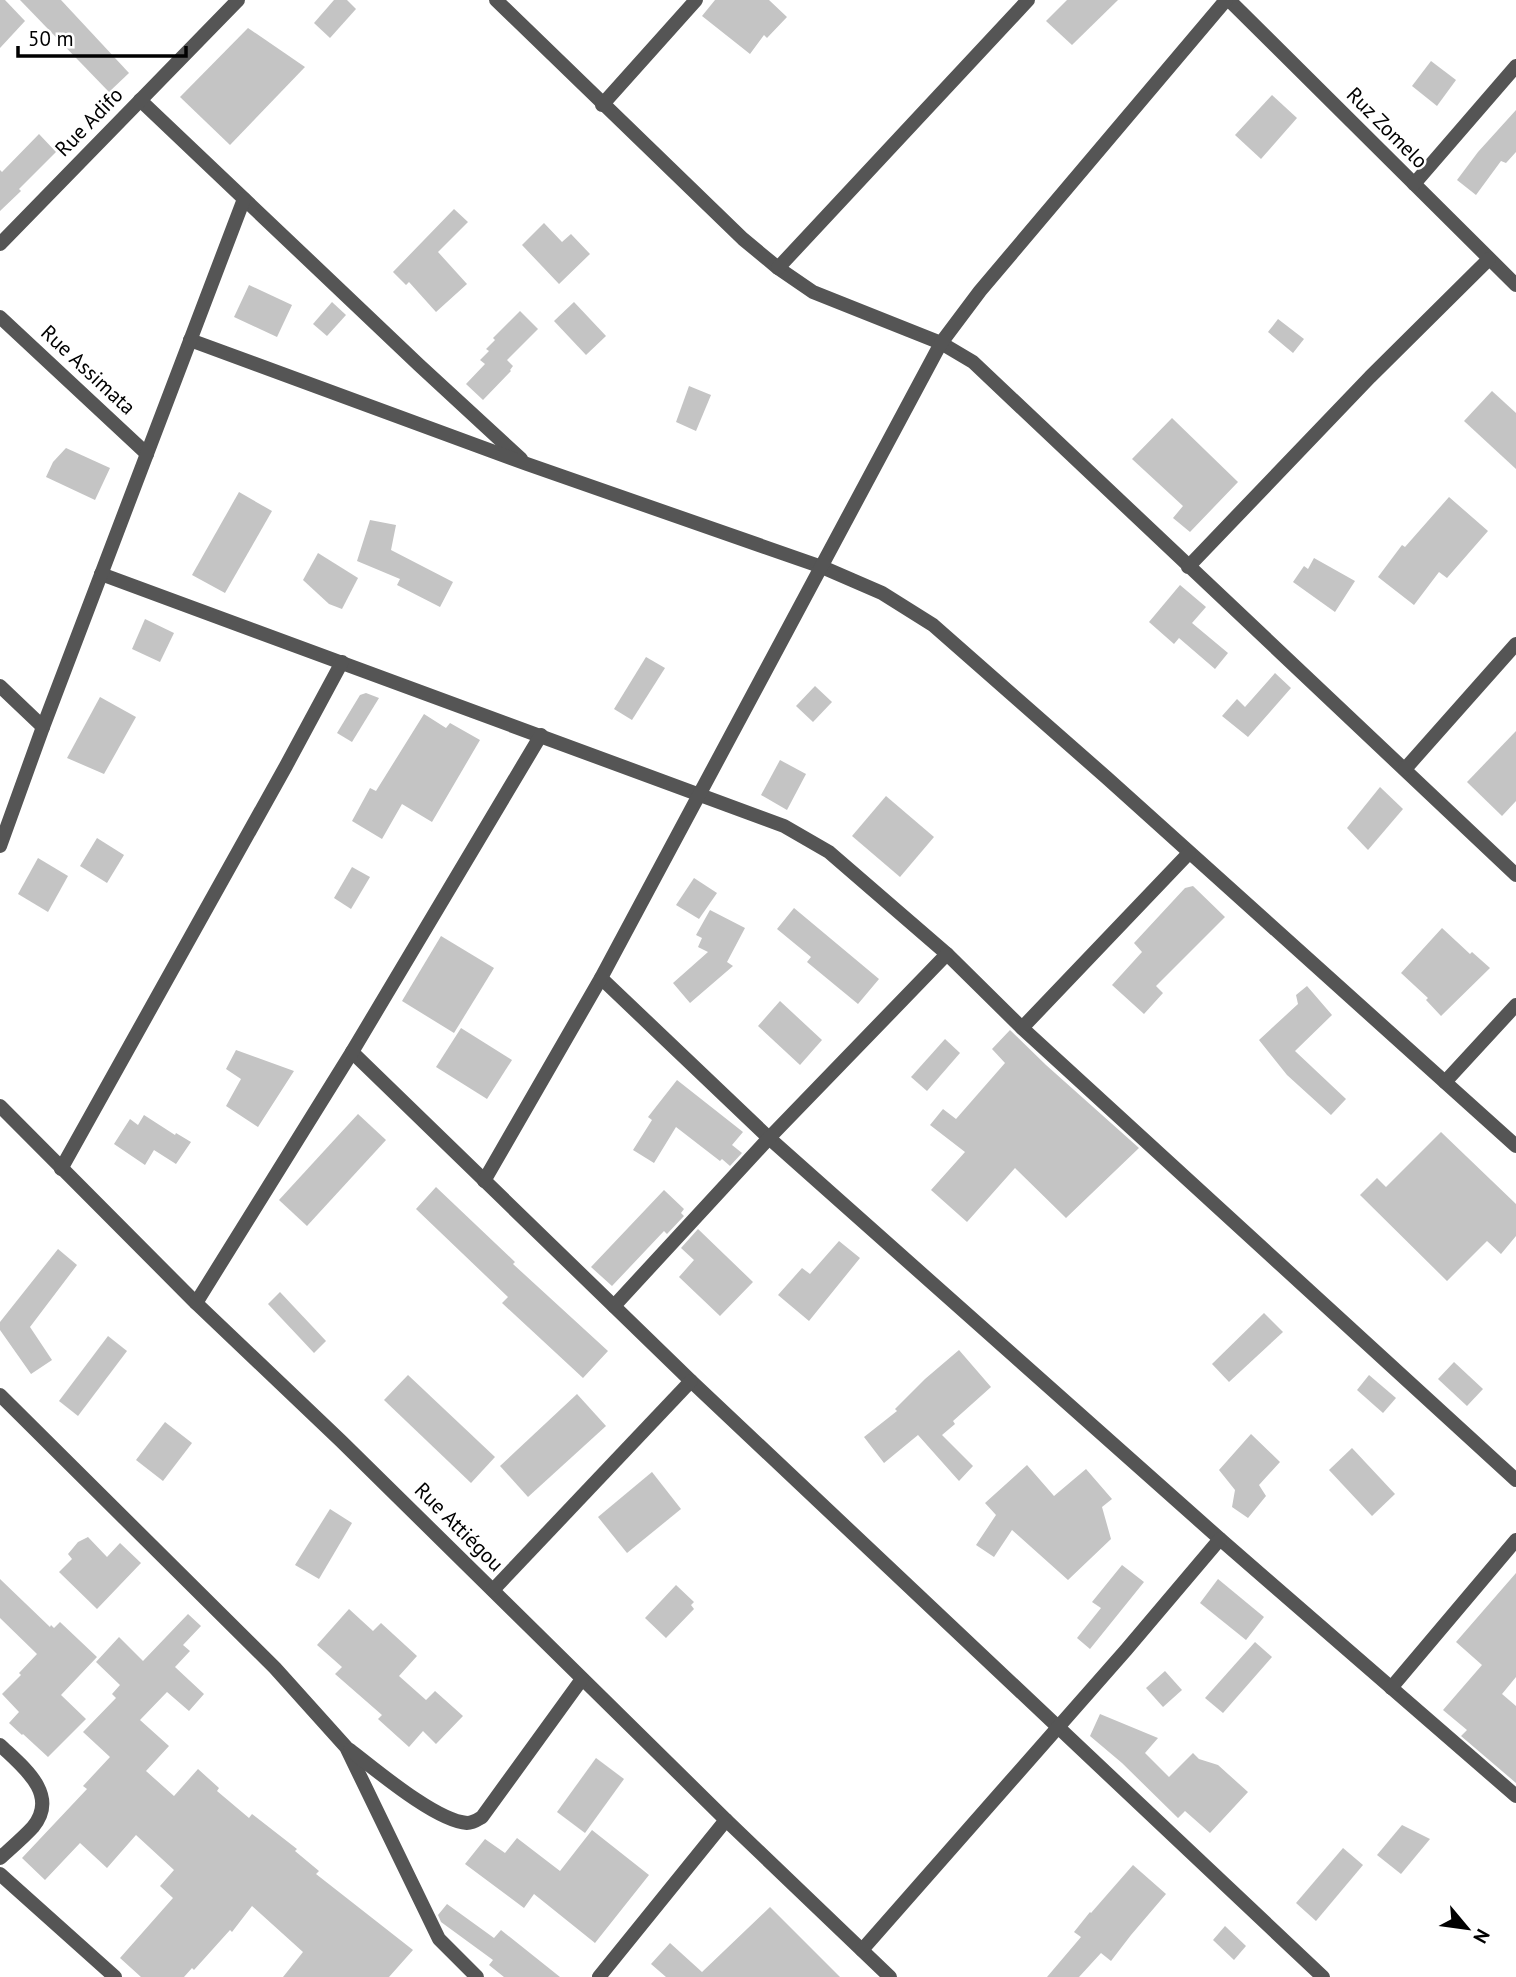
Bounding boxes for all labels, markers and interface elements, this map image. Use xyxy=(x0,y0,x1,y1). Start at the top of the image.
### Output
scale bar xyxy=(18,14,186,58)
text: 50 m xyxy=(28,25,74,52)
street label: Rue Adifo xyxy=(49,81,128,162)
street label: Ruz Zomelo xyxy=(1341,81,1434,174)
street label: Rue Assimata xyxy=(35,319,141,420)
street label: Rue Attiégou xyxy=(409,1476,510,1577)
north arrow xyxy=(1432,1893,1502,1963)
text: N xyxy=(1468,1925,1495,1948)

